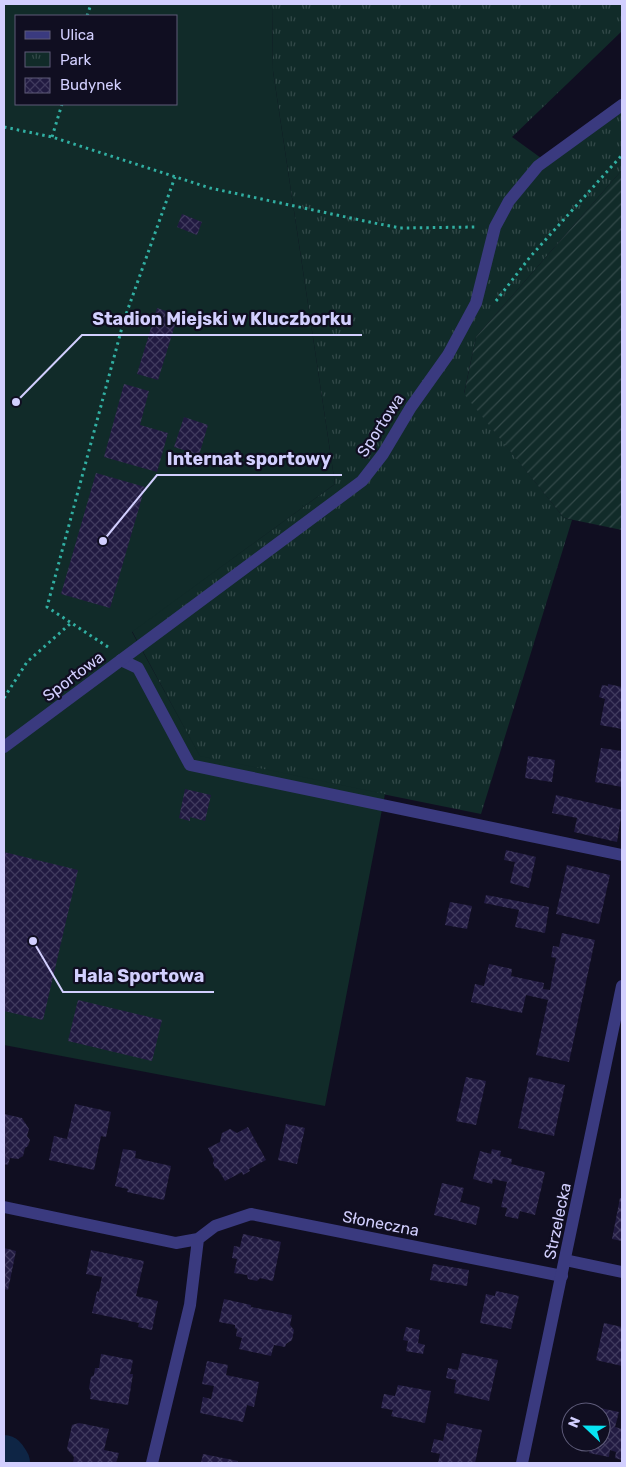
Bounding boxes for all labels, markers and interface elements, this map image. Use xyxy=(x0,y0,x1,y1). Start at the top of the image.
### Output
legend xyxy=(15,15,178,105)
text: Ulica xyxy=(60,26,94,44)
text: Park xyxy=(60,51,91,69)
text: Budynek xyxy=(60,76,122,94)
callout: Stadion Miejski w Kluczborku xyxy=(82,302,362,335)
text: Stadion Miejski w Kluczborku xyxy=(92,308,352,330)
street label: Sportowa xyxy=(353,390,408,460)
callout: Internat sportowy xyxy=(157,442,342,475)
text: Internat sportowy xyxy=(167,448,331,470)
street label: Sportowa xyxy=(39,647,108,705)
callout: Hala Sportowa xyxy=(63,959,214,992)
text: Hala Sportowa xyxy=(74,965,204,987)
street label: Strzelecka xyxy=(540,1181,575,1261)
street label: Słoneczna xyxy=(341,1207,421,1240)
north arrow xyxy=(561,1402,611,1452)
text: N xyxy=(565,1414,584,1430)

